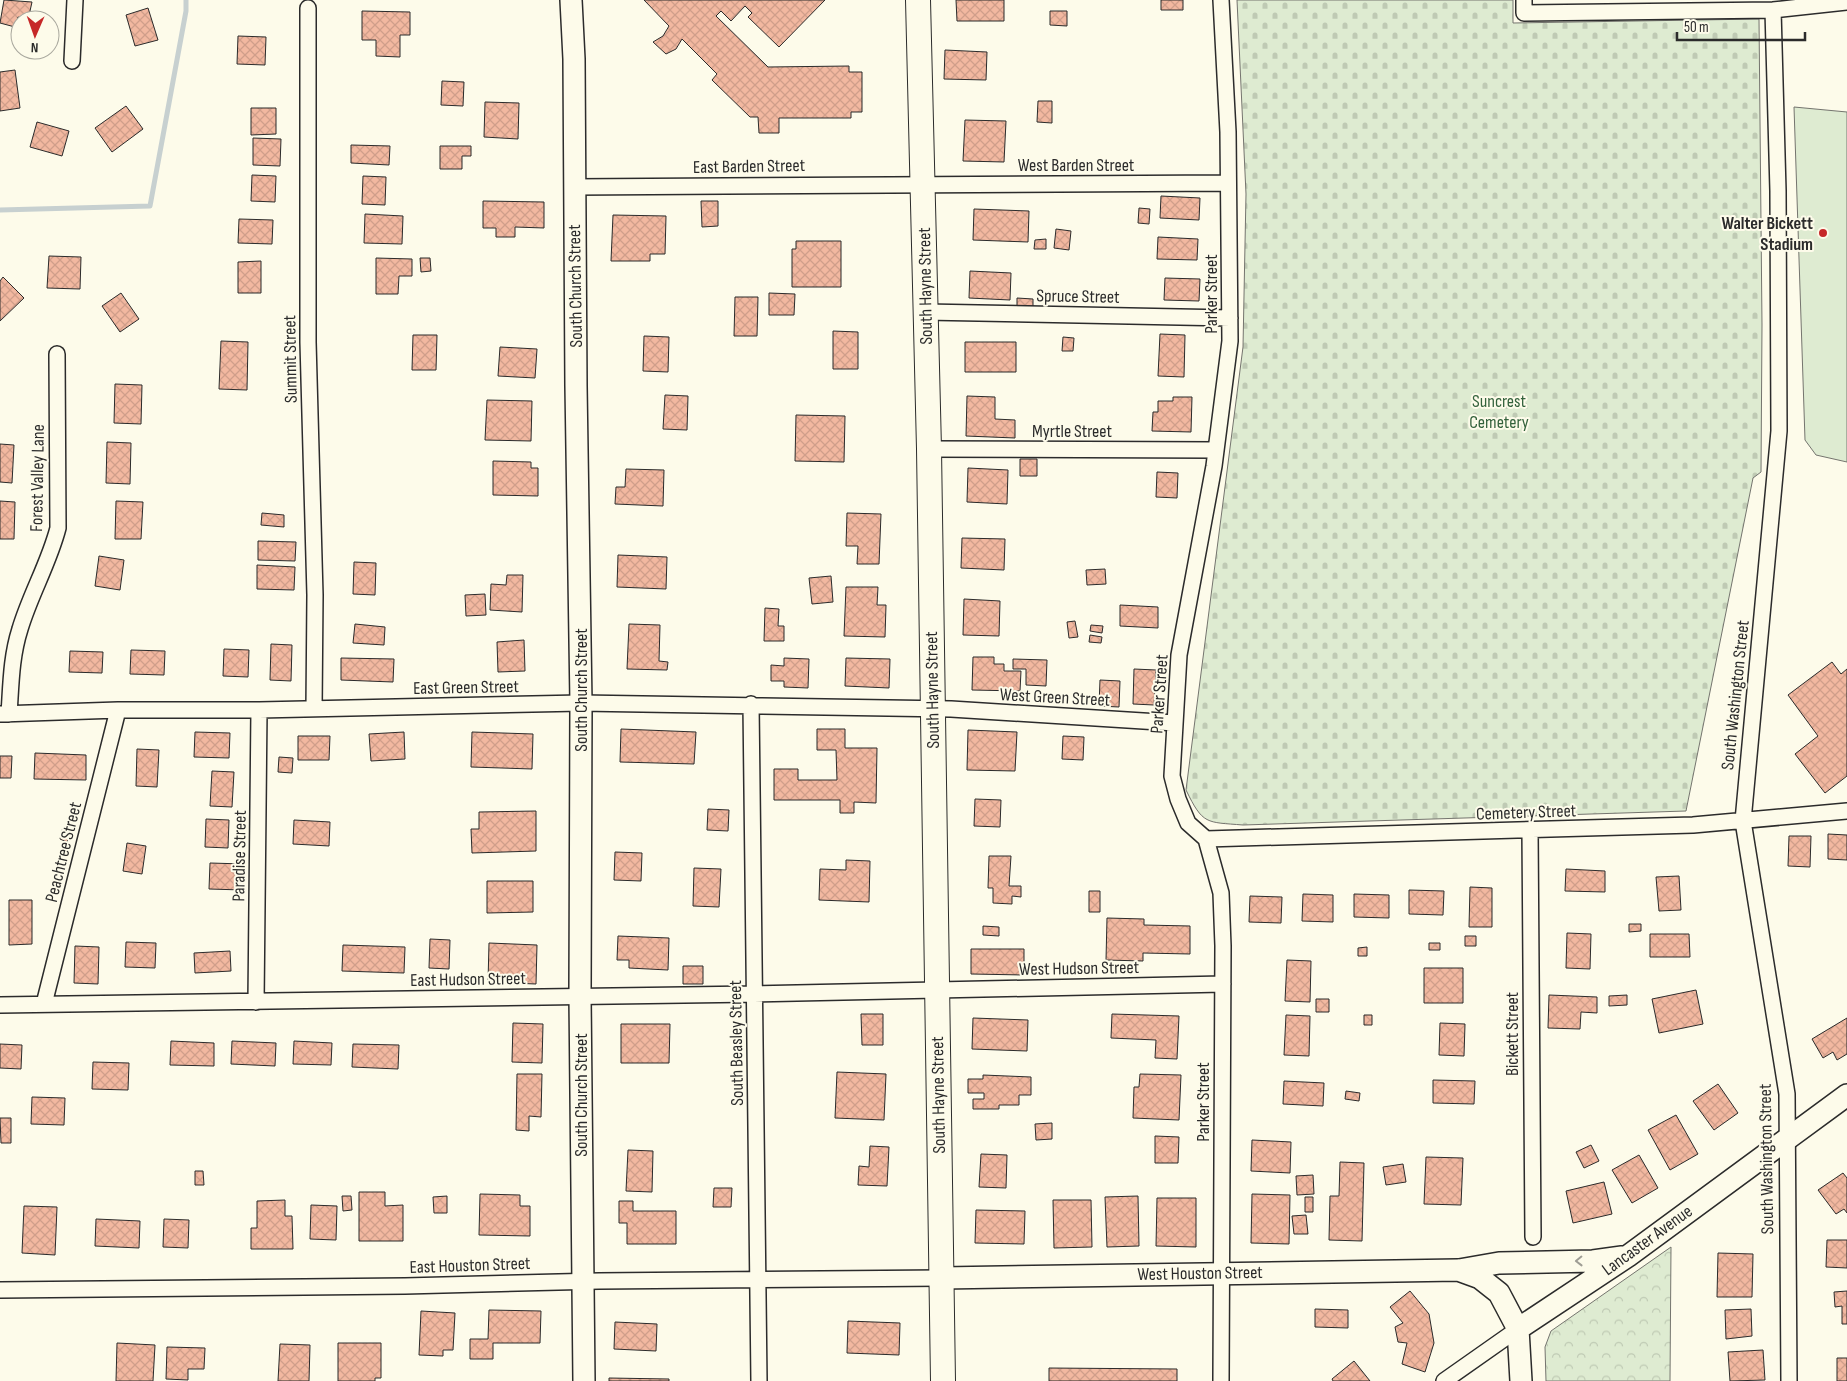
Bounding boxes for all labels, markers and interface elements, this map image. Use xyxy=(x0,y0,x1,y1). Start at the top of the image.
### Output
north arrow xyxy=(10,10,60,60)
scale bar xyxy=(1677,10,1804,42)
text: 50 m xyxy=(1684,18,1709,37)
text: N xyxy=(31,39,39,56)
street label: East Barden Street xyxy=(693,155,806,178)
street label: West Barden Street xyxy=(1018,155,1135,176)
place label: Walter Bickett Stadium xyxy=(1721,213,1813,255)
street label: South Church Street xyxy=(564,224,587,348)
street label: South Hayne Street xyxy=(914,227,937,345)
marker: Walter Bickett Stadium xyxy=(1817,227,1829,239)
street label: Parker Street xyxy=(1201,254,1222,334)
street label: Spruce Street xyxy=(1036,285,1120,308)
street label: Summit Street xyxy=(279,314,302,403)
park label: Suncrest Cemetery xyxy=(1469,391,1529,433)
street label: Myrtle Street xyxy=(1032,421,1112,442)
street label: Forest Valley Lane xyxy=(26,424,49,532)
street label: South Washington Street xyxy=(1717,619,1754,771)
street label: South Church Street xyxy=(571,628,592,752)
street label: South Hayne Street xyxy=(921,631,944,749)
street label: Parker Street xyxy=(1146,653,1173,734)
street label: East Green Street xyxy=(413,676,520,699)
street label: West Green Street xyxy=(999,684,1111,711)
street label: Peachtree Street xyxy=(41,799,86,904)
street label: Cemetery Street xyxy=(1476,800,1577,825)
street label: Paradise Street xyxy=(228,810,251,902)
street label: West Hudson Street xyxy=(1019,957,1140,980)
street label: East Hudson Street xyxy=(410,968,526,991)
street label: South Beasley Street xyxy=(725,979,748,1106)
street label: Bickett Street xyxy=(1502,991,1523,1076)
street label: South Church Street xyxy=(571,1033,592,1157)
street label: South Hayne Street xyxy=(927,1036,950,1154)
street label: Parker Street xyxy=(1193,1062,1214,1142)
street label: South Washington Street xyxy=(1755,1083,1778,1234)
street label: Lancaster Avenue xyxy=(1598,1201,1696,1280)
street label: East Houston Street xyxy=(409,1253,531,1278)
one-way arrow xyxy=(1575,1256,1582,1266)
street label: West Houston Street xyxy=(1137,1262,1263,1285)

